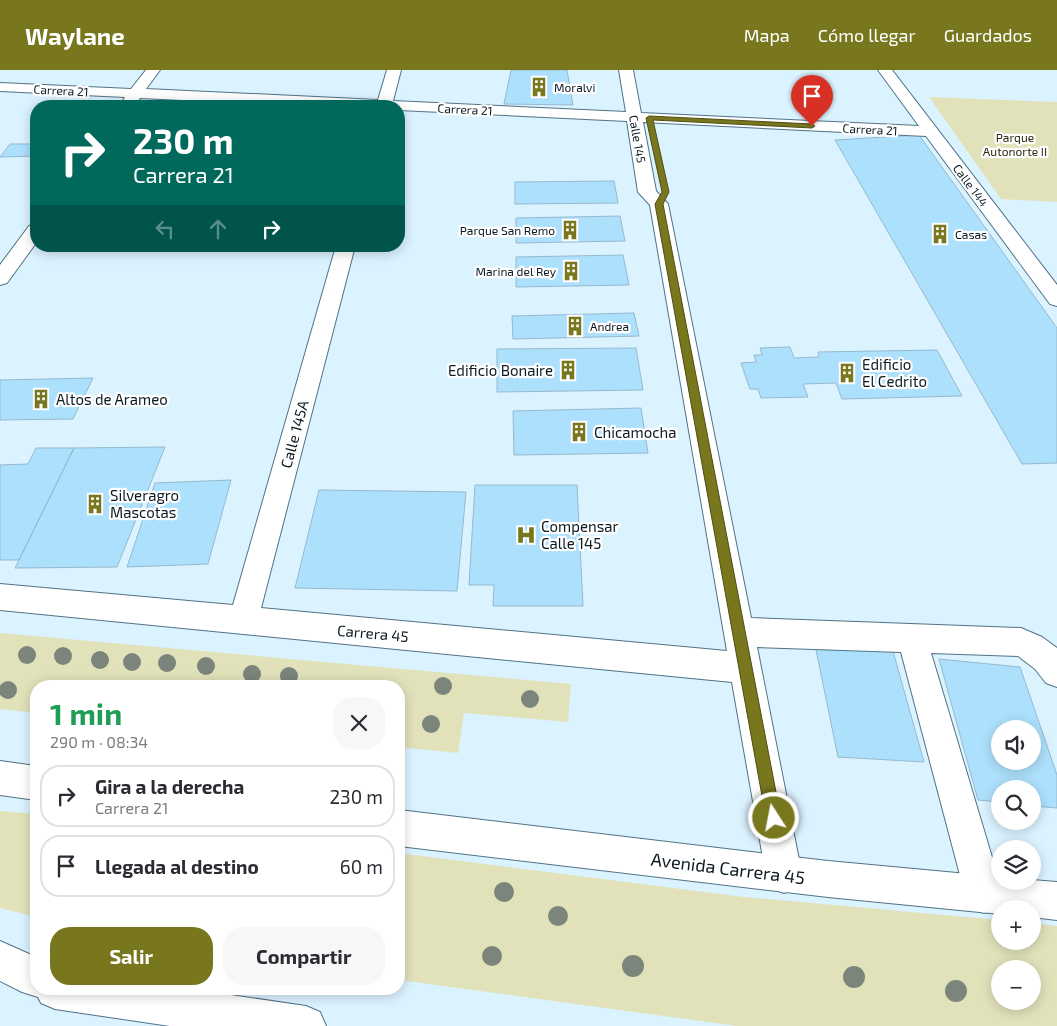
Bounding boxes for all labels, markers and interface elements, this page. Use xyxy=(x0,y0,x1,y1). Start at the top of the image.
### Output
text: Waylane xyxy=(25,21,125,50)
text: Mapa xyxy=(744,24,790,46)
text: Cómo llegar xyxy=(818,24,916,46)
text: Guardados xyxy=(944,24,1032,46)
pin xyxy=(791,75,833,126)
building icon: Moralvi xyxy=(528,76,550,98)
place label: Moralvi xyxy=(554,80,595,94)
street label: Carrera 21 xyxy=(33,82,89,98)
icon: arrive xyxy=(798,82,826,110)
street label: Carrera 21 xyxy=(437,101,493,117)
street label: Calle 145 xyxy=(627,114,649,164)
text: 230 m xyxy=(133,119,234,161)
icon: right xyxy=(50,120,115,185)
street label: Carrera 21 xyxy=(842,121,898,137)
park label: Parque Autonorte II xyxy=(983,130,1047,158)
text: Carrera 21 xyxy=(133,161,234,187)
street label: Calle 144 xyxy=(951,161,991,209)
icon: left xyxy=(151,215,179,243)
icon: ahead xyxy=(204,215,232,243)
icon: right xyxy=(257,215,285,243)
building icon: Parque San Remo xyxy=(559,219,581,241)
place label: Parque San Remo xyxy=(460,223,555,237)
building icon: Casas xyxy=(929,223,951,245)
place label: Casas xyxy=(955,227,987,241)
building icon: Marina del Rey xyxy=(560,260,582,282)
place label: Marina del Rey xyxy=(475,264,557,278)
building icon: Andrea xyxy=(564,315,586,337)
place label: Andrea xyxy=(590,319,629,333)
place label: Edificio El Cedrito xyxy=(862,355,927,390)
building icon: Edificio Bonaire xyxy=(557,359,579,381)
place label: Edificio Bonaire xyxy=(448,361,553,379)
building icon: Edificio El Cedrito xyxy=(836,362,858,384)
building icon: Altos de Arameo xyxy=(30,388,52,410)
place label: Altos de Arameo xyxy=(56,390,168,408)
street label: Calle 145A xyxy=(276,397,312,470)
building icon: Chicamocha xyxy=(568,421,590,443)
place label: Chicamocha xyxy=(594,423,677,441)
place label: Silveragro Mascotas xyxy=(110,486,179,521)
building icon: Silveragro Mascotas xyxy=(84,493,106,515)
place label: Compensar Calle 145 xyxy=(541,517,619,552)
hospital icon: Compensar Calle 145 xyxy=(515,524,537,546)
street label: Carrera 45 xyxy=(337,621,409,645)
text: 1 min xyxy=(50,695,122,731)
button: close xyxy=(333,697,385,749)
map controls xyxy=(991,720,1041,1010)
button: sound xyxy=(991,720,1041,770)
text: 290 m · 08:34 xyxy=(50,732,148,751)
text: Gira a la derecha xyxy=(95,775,244,798)
button: search xyxy=(991,780,1041,830)
icon: right xyxy=(52,782,80,810)
text: 230 m xyxy=(329,785,383,808)
position arrow xyxy=(747,791,799,843)
text: Carrera 21 xyxy=(95,798,168,817)
button: layers xyxy=(991,840,1041,890)
street label: Avenida Carrera 45 xyxy=(650,848,806,888)
icon: arrive xyxy=(52,852,80,880)
text: Llegada al destino xyxy=(95,855,259,878)
text: 60 m xyxy=(340,855,383,878)
button: + xyxy=(991,900,1041,950)
button: Salir xyxy=(50,927,213,985)
button: Compartir xyxy=(223,927,385,985)
button: − xyxy=(991,960,1041,1010)

